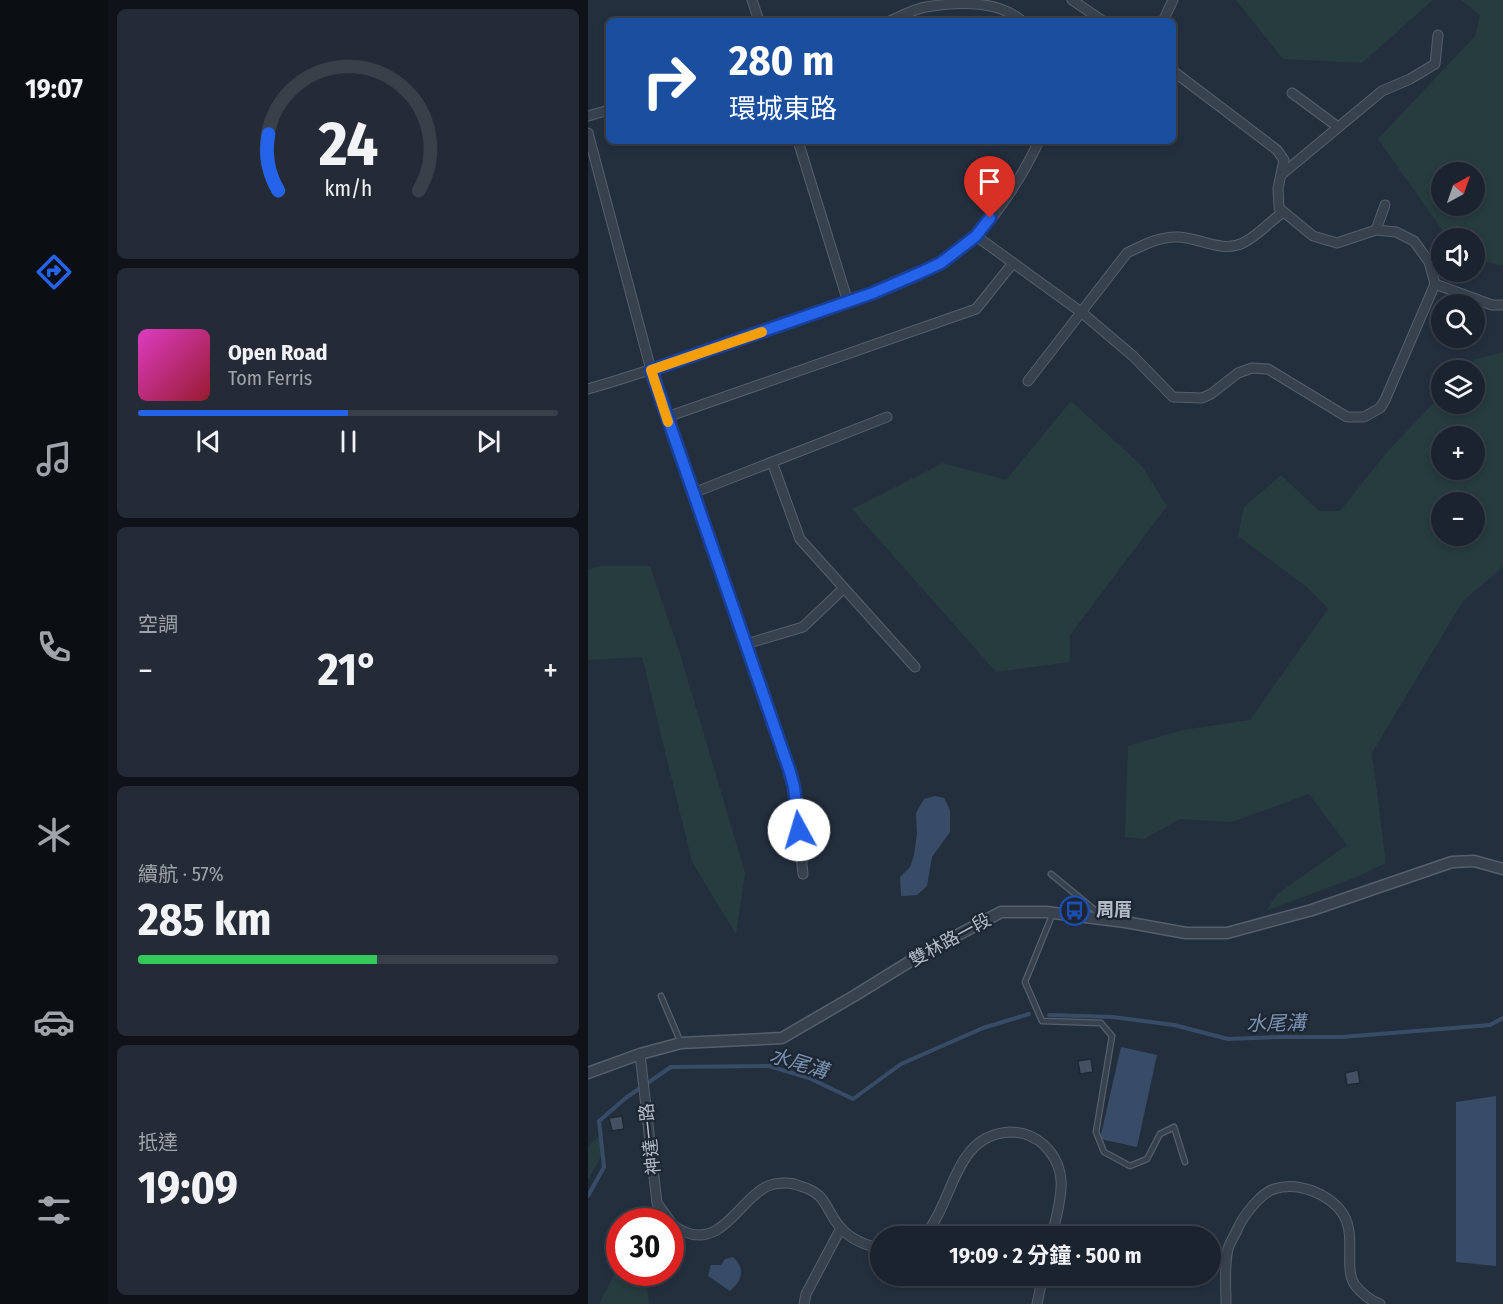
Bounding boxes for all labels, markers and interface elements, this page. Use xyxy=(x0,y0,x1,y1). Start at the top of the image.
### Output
text: 280 m xyxy=(729,36,834,86)
icon: right xyxy=(630,42,708,120)
text: 19:07 xyxy=(25,73,83,105)
text: 環城東路 xyxy=(729,93,837,125)
text: 24 xyxy=(317,107,378,182)
pin xyxy=(964,156,1015,218)
north arrow xyxy=(1431,162,1485,216)
map controls xyxy=(1431,162,1485,546)
icon: arrive xyxy=(973,165,1006,198)
text: km/h xyxy=(324,176,372,202)
button: sound xyxy=(1431,228,1485,282)
icon: directions xyxy=(33,251,75,293)
button: search xyxy=(1431,294,1485,348)
text: Open Road xyxy=(228,339,328,366)
button: layers xyxy=(1431,360,1485,414)
text: Tom Ferris xyxy=(228,366,312,390)
icon: previous xyxy=(192,425,225,458)
icon: pause xyxy=(332,425,365,458)
icon: next xyxy=(472,425,505,458)
button: + xyxy=(1431,426,1485,480)
icon: music xyxy=(33,438,75,480)
button: − xyxy=(1431,492,1485,546)
text: 空調 xyxy=(138,612,178,636)
icon: phone xyxy=(33,626,75,668)
text: 21° xyxy=(318,643,378,697)
text: − xyxy=(138,651,153,691)
text: + xyxy=(543,651,558,691)
position arrow xyxy=(767,798,831,862)
icon: climate xyxy=(33,814,75,856)
text: 續航 · 57% xyxy=(138,862,224,886)
text: 285 km xyxy=(138,893,271,947)
bus stop icon: 周厝 xyxy=(1059,894,1091,926)
place label: 周厝 xyxy=(1096,899,1132,921)
street label: 雙林路一段 xyxy=(905,909,995,971)
icon: car xyxy=(33,1001,75,1043)
water label: 水尾溝 xyxy=(1246,1010,1309,1036)
water label: 水尾溝 xyxy=(767,1043,834,1084)
street label: 神達一路 xyxy=(635,1102,665,1176)
text: 抵達 xyxy=(138,1130,178,1154)
text: 19:09 xyxy=(138,1161,238,1215)
icon: filters xyxy=(33,1189,75,1231)
speed limit sign: 30 xyxy=(606,1208,684,1286)
text: 19:09 · 2 分鐘 · 500 m xyxy=(949,1242,1142,1269)

